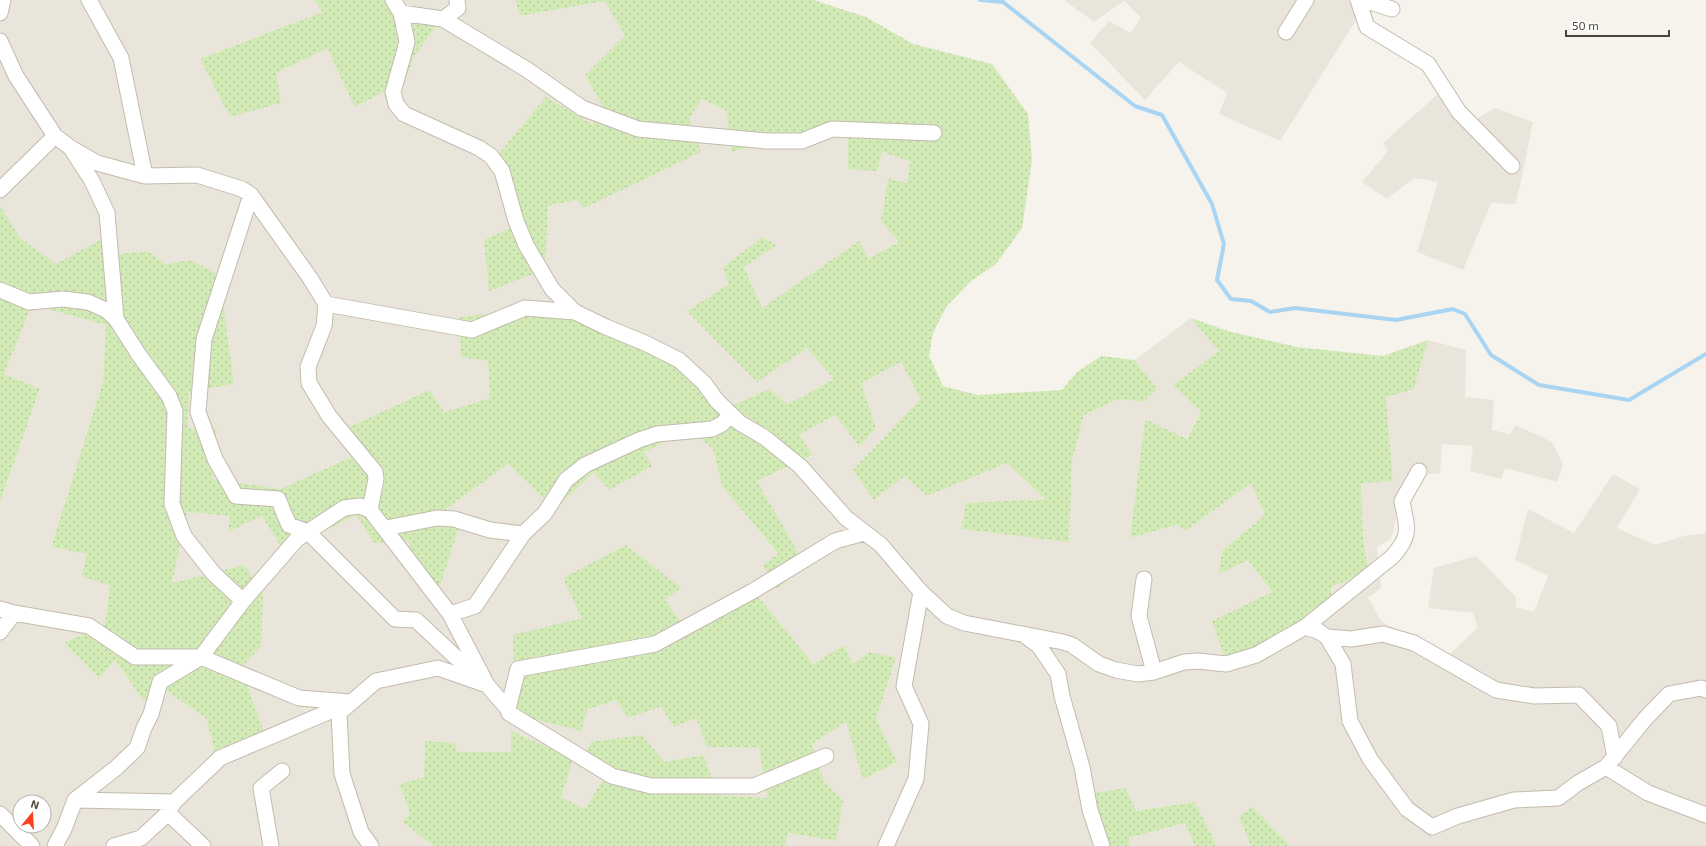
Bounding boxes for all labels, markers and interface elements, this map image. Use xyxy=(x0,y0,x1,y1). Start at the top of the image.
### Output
scale bar xyxy=(1566,12,1669,38)
text: 50 m xyxy=(1572,18,1599,32)
north arrow xyxy=(12,794,52,834)
text: N xyxy=(29,797,41,811)

